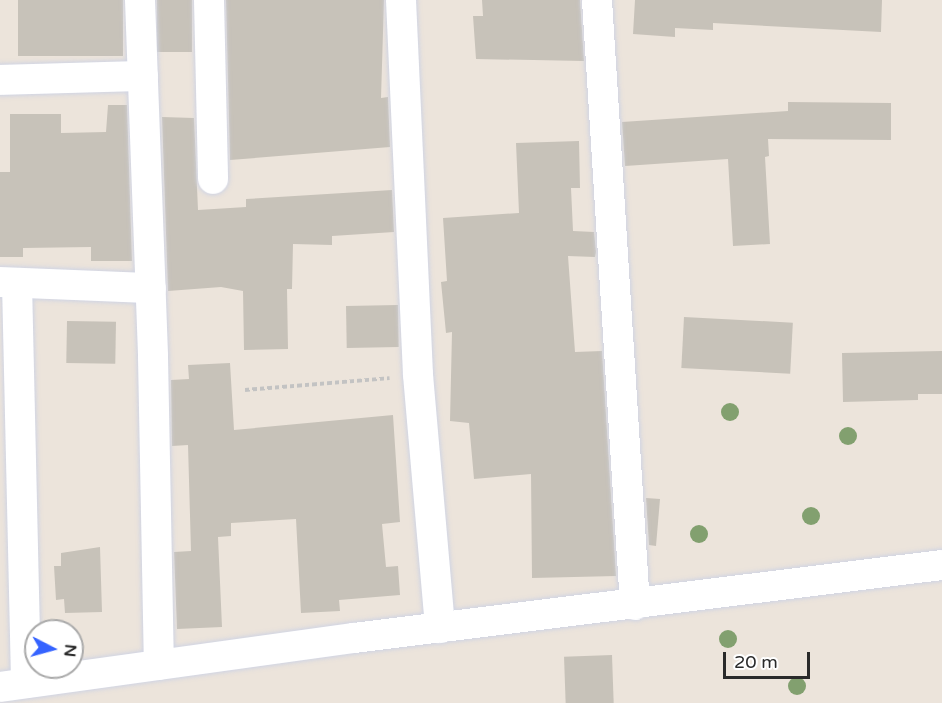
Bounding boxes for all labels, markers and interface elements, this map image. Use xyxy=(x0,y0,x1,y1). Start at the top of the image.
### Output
north arrow xyxy=(24,619,84,679)
scale bar xyxy=(726,640,813,678)
text: N xyxy=(59,643,81,658)
text: 20 m xyxy=(734,651,778,673)

